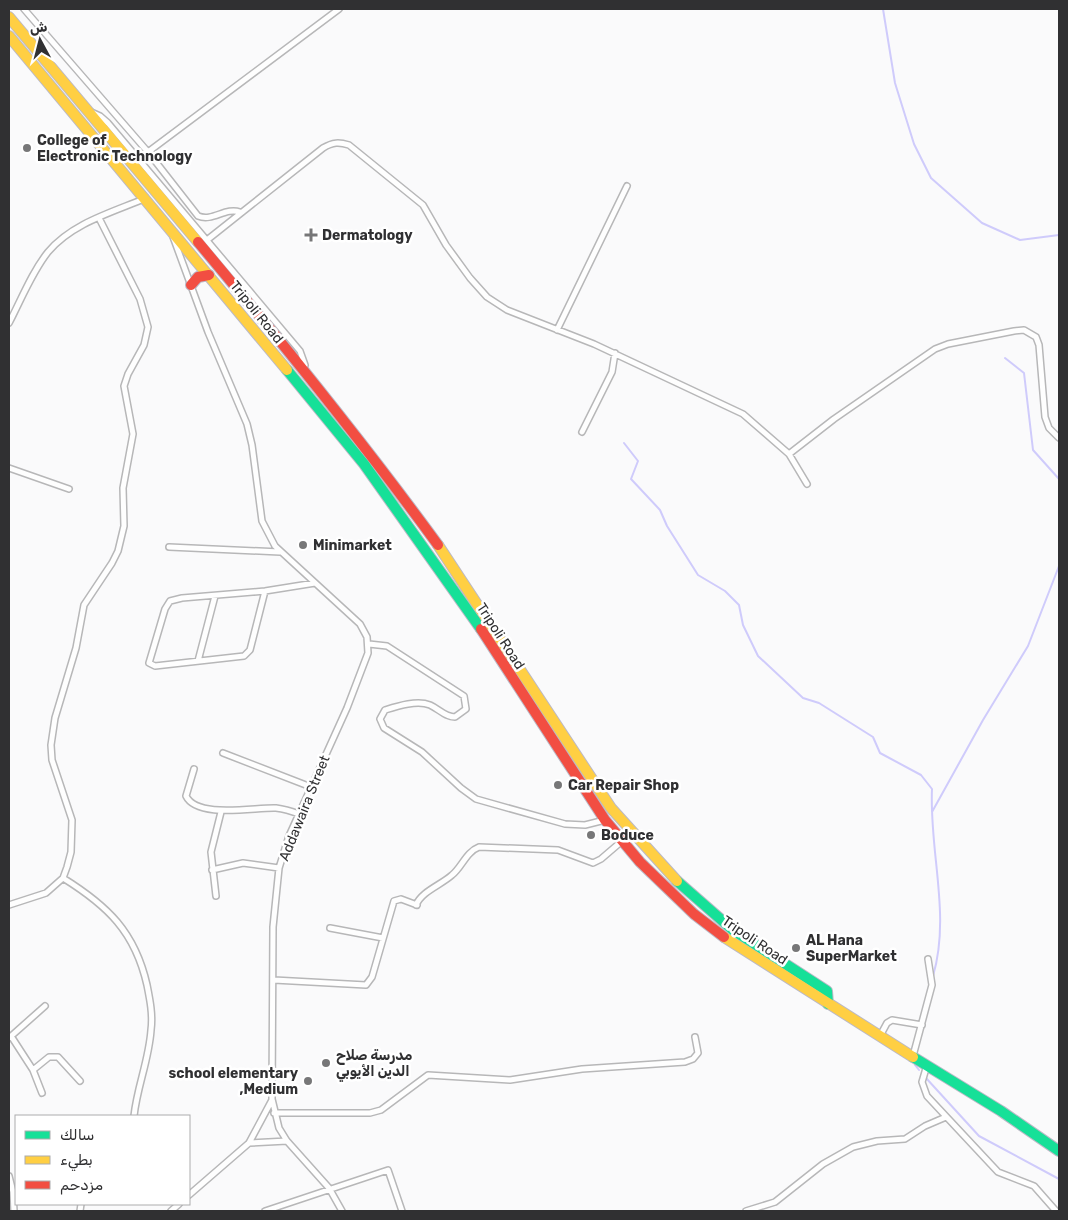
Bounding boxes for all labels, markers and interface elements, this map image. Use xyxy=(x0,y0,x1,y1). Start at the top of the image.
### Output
north arrow xyxy=(15,15,65,65)
text: ش xyxy=(29,18,49,37)
place label: College of Electronic Technology xyxy=(37,132,193,165)
marker: College of Electronic Technology xyxy=(21,142,33,154)
place label: Dermatology xyxy=(322,227,413,244)
marker: Dermatology xyxy=(304,228,318,242)
street label: Tripoli Road xyxy=(226,278,287,347)
place label: Minimarket xyxy=(313,537,392,554)
marker: Minimarket xyxy=(297,539,309,551)
street label: Tripoli Road xyxy=(473,600,528,673)
street label: Addawaira Street xyxy=(275,752,334,864)
place label: Car Repair Shop xyxy=(568,777,679,794)
marker: Car Repair Shop xyxy=(552,779,564,791)
place label: Boduce xyxy=(601,827,654,844)
marker: Boduce xyxy=(585,829,597,841)
street label: Tripoli Road xyxy=(719,912,791,969)
place label: AL Hana SuperMarket xyxy=(806,932,897,965)
marker: AL Hana SuperMarket xyxy=(790,942,802,954)
place label: مدرسة صلاح الدين الأيوبي xyxy=(336,1047,412,1082)
marker: مدرسة صلاح الدين الأيوبي xyxy=(320,1057,332,1069)
place label: school elementary ,Medium xyxy=(169,1065,299,1098)
marker: school elementary ,Medium xyxy=(302,1075,314,1087)
legend xyxy=(15,1115,190,1205)
text: سالك xyxy=(60,1126,95,1144)
text: بطيء xyxy=(60,1151,93,1172)
text: مزدحم xyxy=(60,1176,103,1195)

